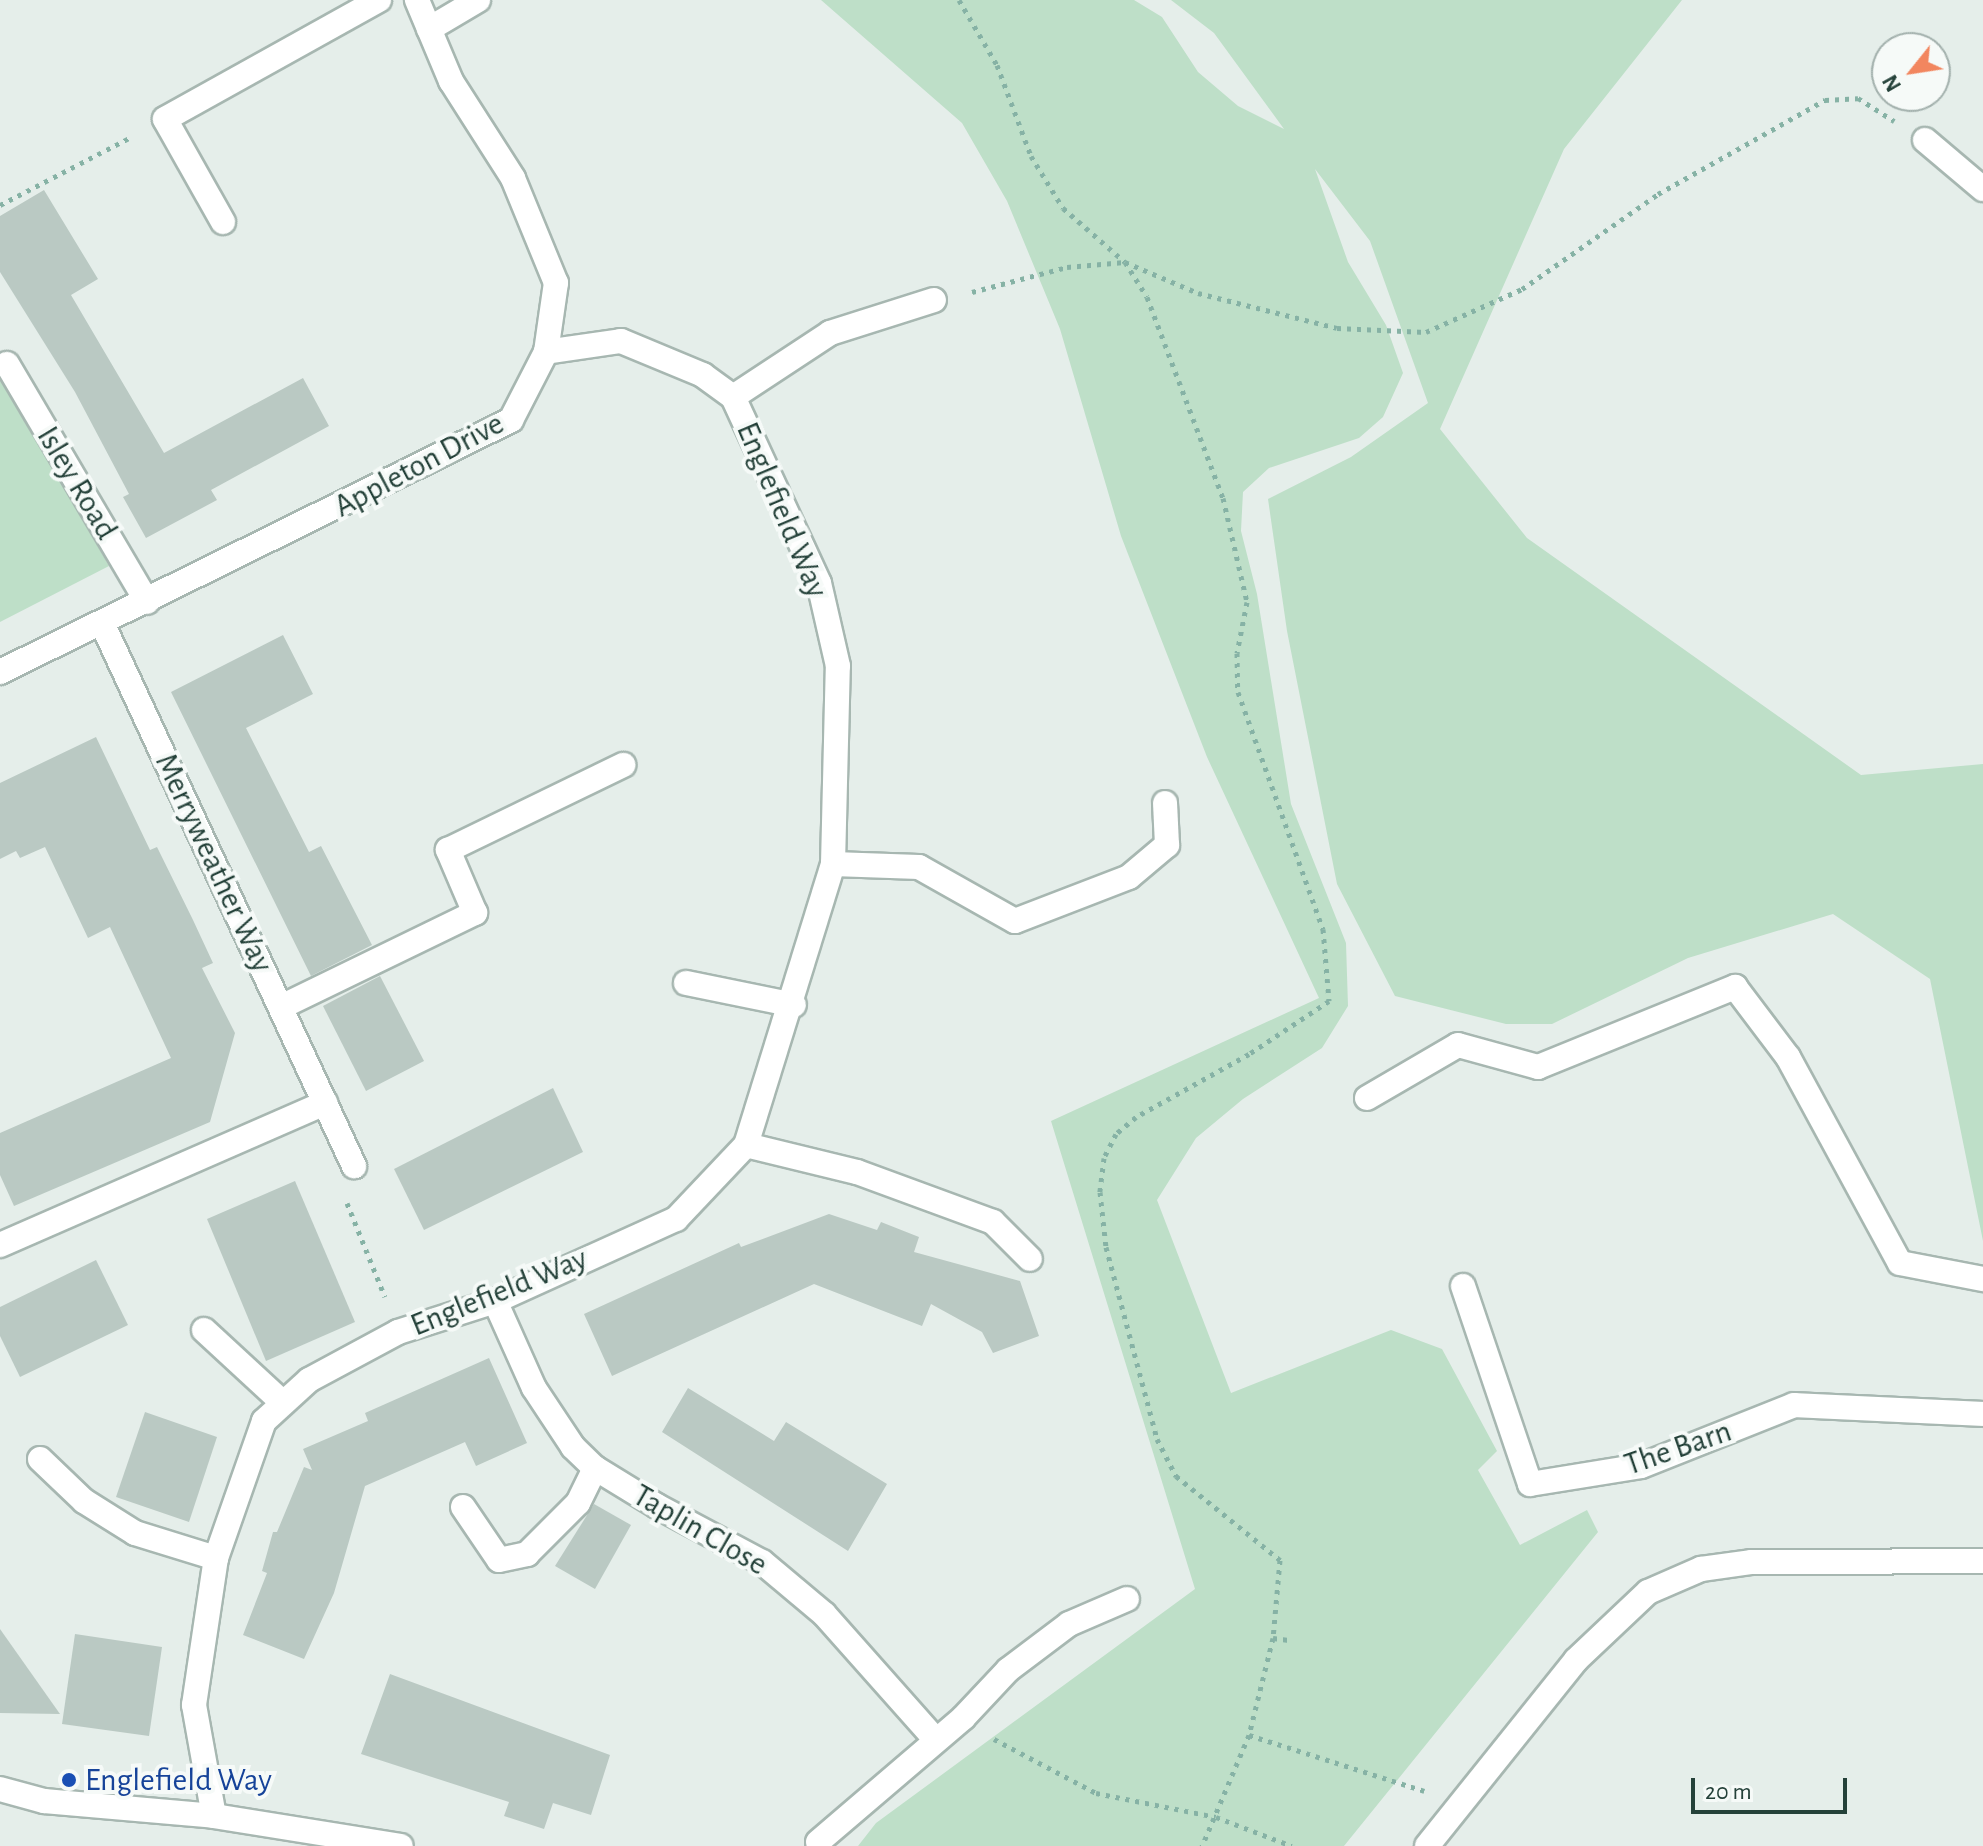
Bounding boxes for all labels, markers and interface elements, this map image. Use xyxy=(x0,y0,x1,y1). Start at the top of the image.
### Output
north arrow xyxy=(1871,32,1951,112)
text: N xyxy=(1879,71,1905,95)
street label: Appleton Drive xyxy=(328,404,510,526)
street label: Englefield Way xyxy=(728,416,836,604)
street label: Isley Road xyxy=(28,420,126,546)
street label: Merryweather Way xyxy=(147,748,281,978)
street label: Englefield Way xyxy=(405,1239,593,1345)
street label: The Barn xyxy=(1619,1412,1737,1484)
street label: Taplin Close xyxy=(626,1476,774,1584)
place label: Englefield Way xyxy=(85,1761,272,1799)
scale bar xyxy=(1695,1762,1851,1812)
marker: Englefield Way xyxy=(60,1771,78,1789)
text: 20 m xyxy=(1705,1780,1752,1804)

